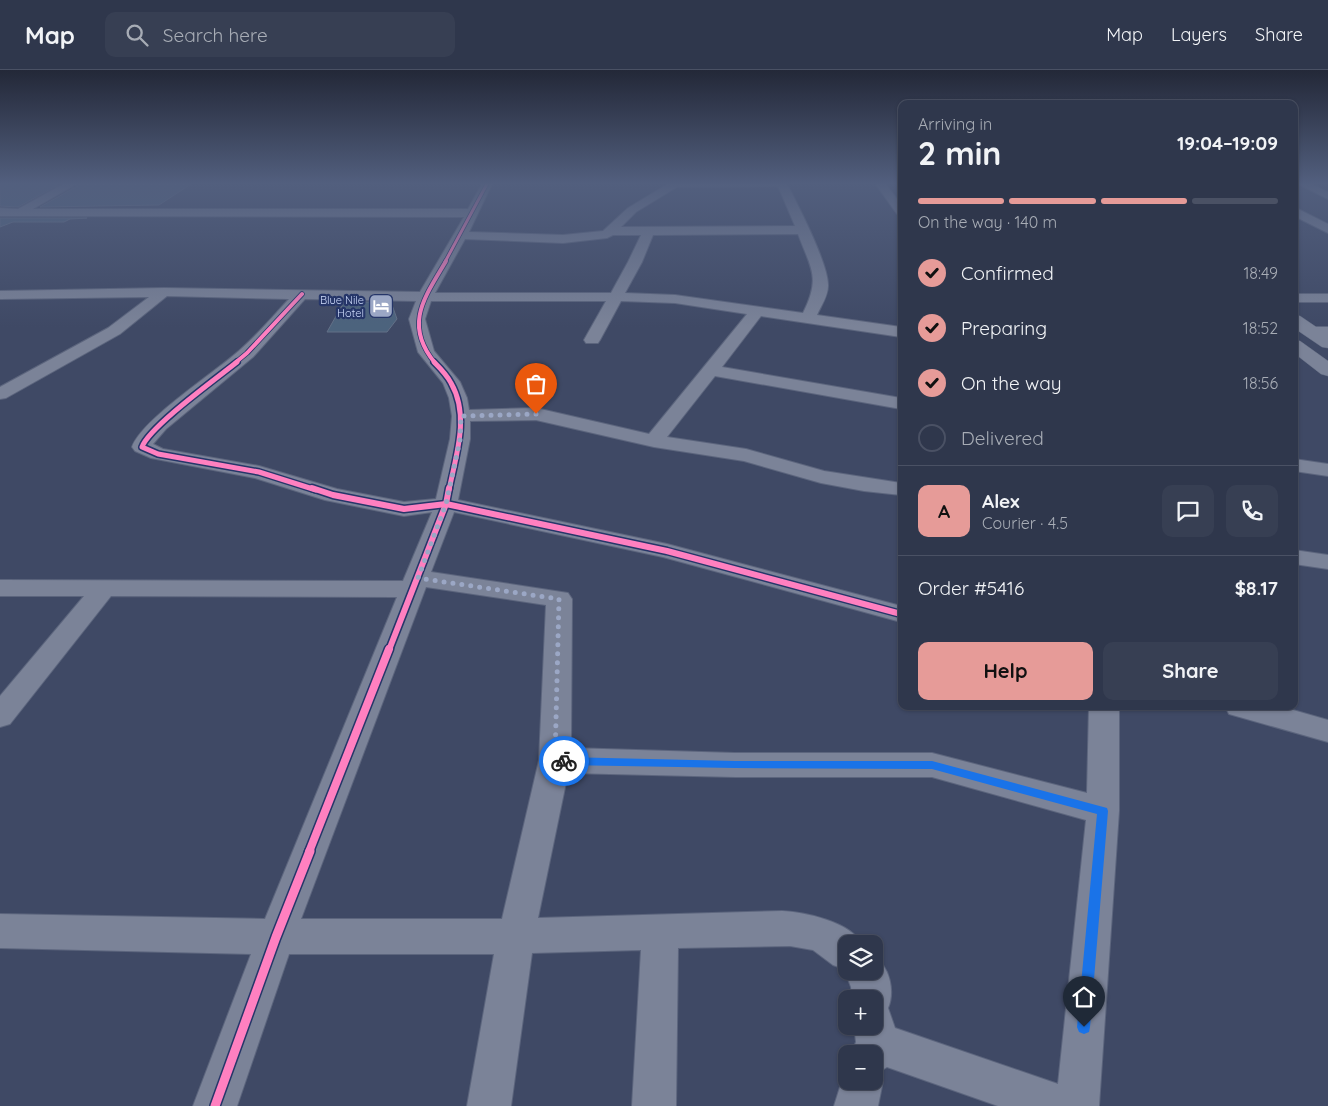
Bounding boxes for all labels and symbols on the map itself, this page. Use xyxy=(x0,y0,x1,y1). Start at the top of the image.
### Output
place label: Blue Nile Hotel xyxy=(320,293,364,320)
hotel icon: Blue Nile Hotel xyxy=(368,293,394,319)
pin xyxy=(515,363,557,414)
courier xyxy=(539,736,589,786)
pin xyxy=(1063,976,1105,1027)

